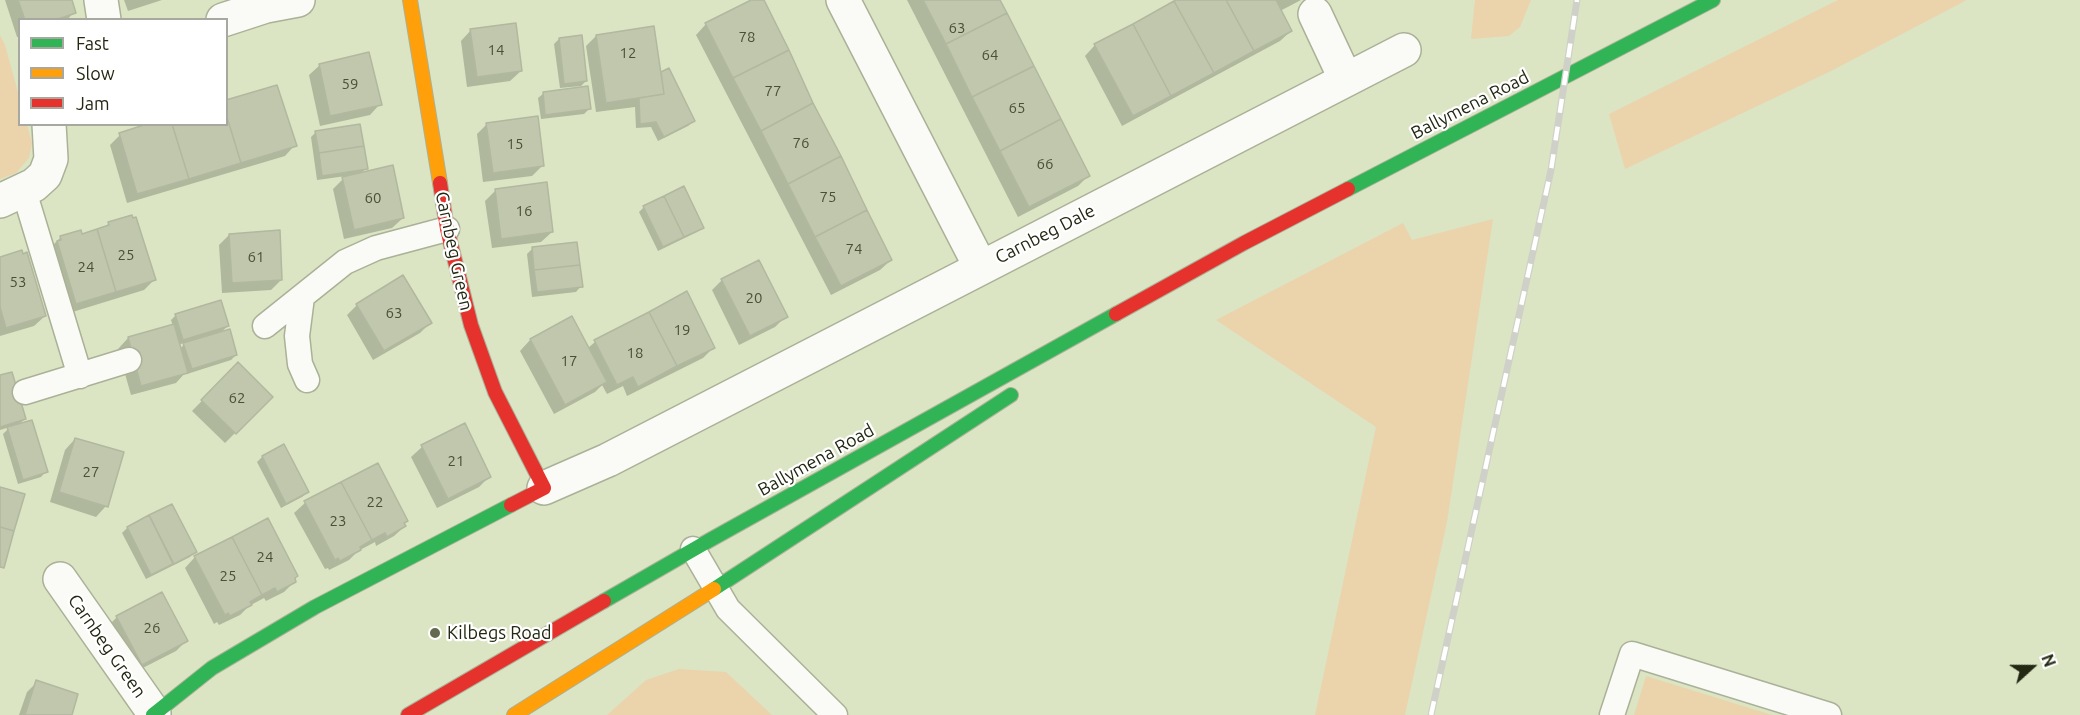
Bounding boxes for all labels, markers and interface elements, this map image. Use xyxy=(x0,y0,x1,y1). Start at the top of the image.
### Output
legend xyxy=(18,18,228,126)
house number: 63 xyxy=(949,19,965,37)
house number: 78 xyxy=(739,28,755,46)
text: Fast xyxy=(76,33,109,53)
house number: 14 xyxy=(488,41,504,59)
house number: 12 xyxy=(620,44,636,62)
house number: 64 xyxy=(982,46,998,64)
text: Slow xyxy=(76,63,115,83)
street label: Ballymena Road xyxy=(1407,66,1533,144)
house number: 59 xyxy=(342,75,358,93)
house number: 77 xyxy=(765,82,781,100)
text: Jam xyxy=(76,93,110,113)
house number: 65 xyxy=(1009,99,1025,117)
house number: 76 xyxy=(793,134,809,152)
house number: 15 xyxy=(507,135,523,153)
house number: 66 xyxy=(1037,155,1053,173)
house number: 75 xyxy=(820,188,836,206)
house number: 60 xyxy=(365,189,381,207)
street label: Carnbeg Green xyxy=(431,189,477,313)
street label: Carnbeg Dale xyxy=(992,200,1098,268)
house number: 16 xyxy=(516,202,532,220)
house number: 74 xyxy=(846,240,862,258)
house number: 25 xyxy=(118,246,134,264)
house number: 61 xyxy=(248,248,264,266)
house number: 24 xyxy=(78,258,94,276)
house number: 53 xyxy=(10,273,26,291)
house number: 20 xyxy=(746,289,762,307)
house number: 63 xyxy=(386,304,402,322)
house number: 19 xyxy=(674,321,690,339)
house number: 18 xyxy=(627,344,643,362)
house number: 17 xyxy=(561,352,577,370)
house number: 62 xyxy=(229,389,245,407)
street label: Ballymena Road xyxy=(754,419,878,501)
house number: 21 xyxy=(448,452,464,470)
house number: 27 xyxy=(83,463,99,481)
house number: 22 xyxy=(367,493,383,511)
house number: 23 xyxy=(330,512,346,530)
house number: 24 xyxy=(257,548,273,566)
house number: 25 xyxy=(220,567,236,585)
street label: Carnbeg Green xyxy=(63,590,151,702)
house number: 26 xyxy=(144,619,160,637)
place label: Kilbegs Road xyxy=(447,622,552,644)
marker: Kilbegs Road xyxy=(428,626,442,640)
north arrow xyxy=(2002,637,2062,697)
text: N xyxy=(2038,652,2059,669)

